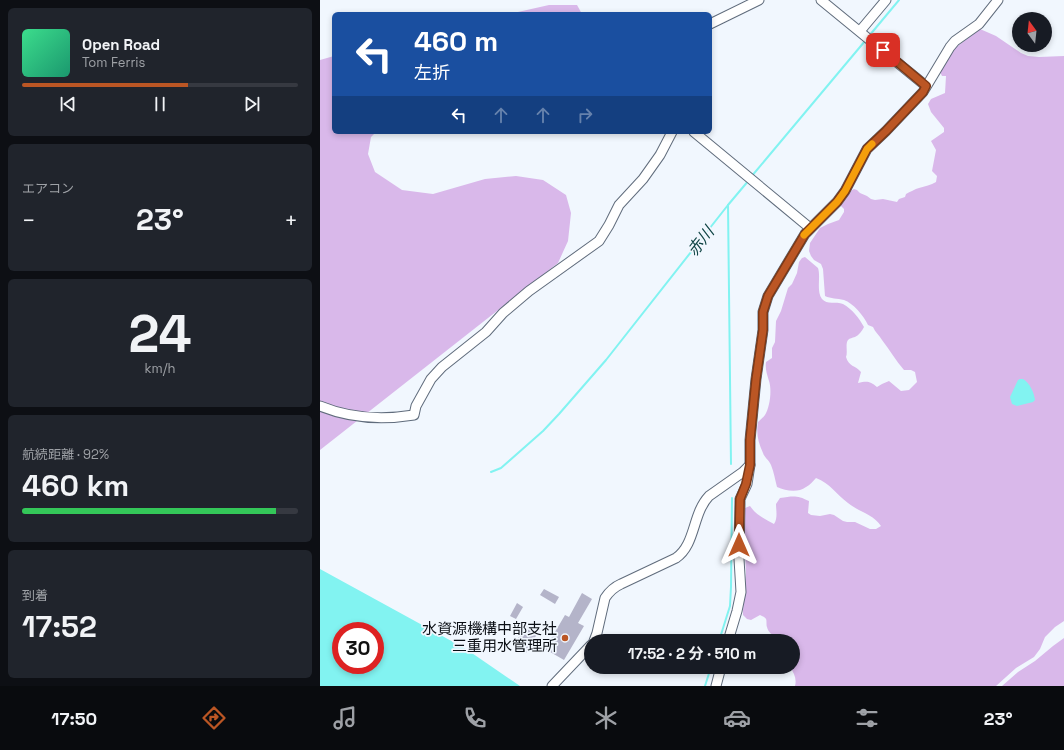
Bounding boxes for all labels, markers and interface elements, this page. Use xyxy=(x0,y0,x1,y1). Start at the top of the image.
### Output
north arrow xyxy=(1012,12,1052,52)
map controls xyxy=(1012,12,1052,52)
text: 460 m xyxy=(414,23,498,59)
icon: left xyxy=(348,28,400,80)
pin xyxy=(866,33,900,67)
text: Open Road xyxy=(82,35,160,54)
icon: arrive xyxy=(872,39,894,61)
text: Tom Ferris xyxy=(82,54,145,71)
text: 左折 xyxy=(414,61,450,84)
icon: previous xyxy=(57,93,79,115)
icon: pause xyxy=(149,93,171,115)
icon: next xyxy=(241,93,263,115)
icon: left xyxy=(448,104,470,126)
icon: ahead xyxy=(490,104,512,126)
icon: ahead xyxy=(532,104,554,126)
icon: right xyxy=(574,104,596,126)
text: エアコン xyxy=(22,180,74,197)
text: 23° xyxy=(136,200,184,239)
text: − xyxy=(22,206,36,234)
text: + xyxy=(284,206,298,234)
water label: 赤川 xyxy=(682,221,720,260)
text: 24 xyxy=(128,301,192,367)
text: km/h xyxy=(145,360,175,377)
text: 航続距離 · 92% xyxy=(22,446,109,463)
text: 460 km xyxy=(22,466,129,505)
position arrow xyxy=(718,524,760,566)
text: 到着 xyxy=(22,587,48,604)
text: 17:52 xyxy=(22,607,97,646)
place label: 水資源機構中部支社 三重用水管理所 xyxy=(422,619,557,655)
speed limit sign: 30 xyxy=(332,622,384,674)
marker: 水資源機構中部支社 三重用水管理所 xyxy=(560,633,570,643)
text: 17:52 · 2 分 · 510 m xyxy=(628,644,756,663)
icon: directions xyxy=(200,704,228,732)
icon: music xyxy=(331,704,359,732)
icon: phone xyxy=(461,704,489,732)
icon: climate xyxy=(592,704,620,732)
icon: car xyxy=(723,704,751,732)
icon: filters xyxy=(853,704,881,732)
text: 17:50 xyxy=(51,707,97,730)
text: 23° xyxy=(984,707,1013,730)

